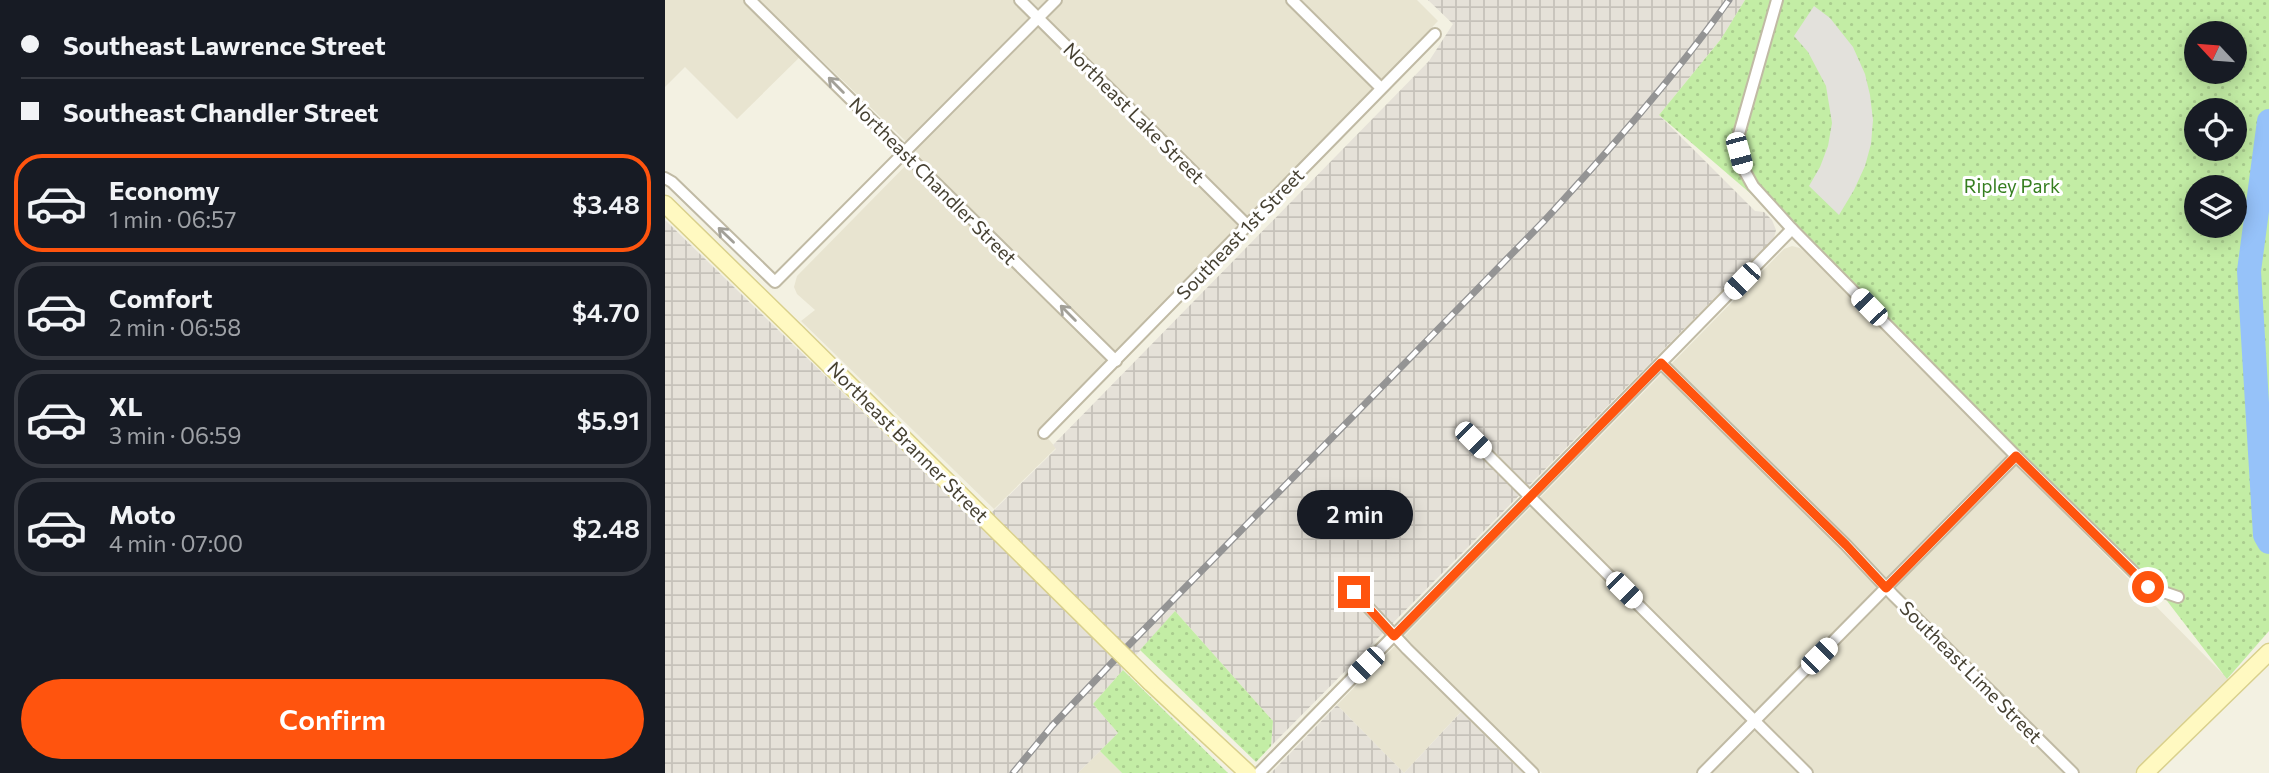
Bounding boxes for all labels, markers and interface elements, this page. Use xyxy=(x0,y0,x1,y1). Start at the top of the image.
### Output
north arrow xyxy=(2184,21,2247,84)
map controls xyxy=(2184,21,2247,238)
text: Southeast Lawrence Street xyxy=(63,29,386,60)
street label: Northeast Lake Street xyxy=(1059,37,1210,188)
one-way arrow xyxy=(827,77,844,94)
street label: Northeast Chandler Street xyxy=(845,92,1022,269)
text: Southeast Chandler Street xyxy=(63,96,379,127)
button: locate xyxy=(2184,98,2247,161)
car xyxy=(1724,130,1755,176)
street label: Southeast 1st Street xyxy=(1171,163,1308,304)
icon: car xyxy=(25,172,88,235)
text: Economy xyxy=(109,174,220,205)
park label: Ripley Park xyxy=(1964,174,2060,197)
button: layers xyxy=(2184,175,2247,238)
text: $3.48 xyxy=(572,188,640,219)
text: 1 min · 06:57 xyxy=(109,205,236,233)
one-way arrow xyxy=(718,226,735,243)
car xyxy=(1720,259,1765,303)
icon: car xyxy=(25,280,88,343)
text: Comfort xyxy=(109,282,212,313)
car xyxy=(1847,285,1892,329)
text: $4.70 xyxy=(572,296,640,327)
one-way arrow xyxy=(1060,305,1077,322)
text: 2 min · 06:58 xyxy=(109,313,241,341)
street label: Northeast Branner Street xyxy=(823,356,994,527)
icon: car xyxy=(25,388,88,451)
text: XL xyxy=(109,390,143,421)
text: $5.91 xyxy=(577,404,640,435)
car xyxy=(1451,418,1496,462)
text: 3 min · 06:59 xyxy=(109,421,242,449)
callout: 2 min xyxy=(1296,490,1412,540)
icon: car xyxy=(25,496,88,559)
text: Moto xyxy=(109,498,176,529)
text: 2 min xyxy=(1327,500,1383,528)
text: $2.48 xyxy=(572,512,640,543)
text: 4 min · 07:00 xyxy=(109,529,243,557)
car xyxy=(1602,568,1647,612)
route start xyxy=(2132,571,2164,603)
route end xyxy=(1338,576,1370,608)
street label: Southeast Lime Street xyxy=(1896,596,2047,748)
car xyxy=(1797,634,1842,678)
car xyxy=(1344,643,1389,687)
button: Confirm xyxy=(21,679,644,759)

